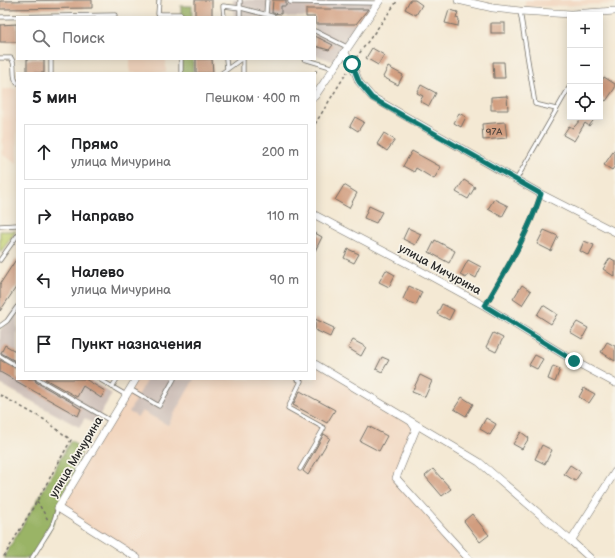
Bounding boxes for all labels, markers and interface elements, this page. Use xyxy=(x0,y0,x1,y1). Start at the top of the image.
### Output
map controls xyxy=(567,12,603,120)
button: + xyxy=(567,12,603,48)
search box xyxy=(16,16,316,60)
icon: search xyxy=(30,27,52,49)
text: Поиск xyxy=(62,29,105,48)
button: − xyxy=(567,48,603,84)
route start xyxy=(343,55,361,73)
button: locate xyxy=(567,84,603,120)
text: 5 мин xyxy=(32,88,77,108)
text: Пешком · 400 m xyxy=(205,90,300,106)
house number: 97А xyxy=(486,126,503,138)
text: Прямо xyxy=(71,135,118,154)
icon: ahead xyxy=(33,141,55,163)
text: 200 m xyxy=(262,144,299,160)
text: улица Мичурина xyxy=(71,154,171,170)
icon: right xyxy=(33,205,55,227)
text: Направо xyxy=(71,207,134,226)
text: 110 m xyxy=(267,208,299,224)
street label: улица Мичурина xyxy=(396,241,484,298)
text: Налево xyxy=(71,263,124,282)
icon: left xyxy=(33,269,55,291)
text: 90 m xyxy=(270,272,299,288)
text: улица Мичурина xyxy=(71,282,171,298)
icon: arrive xyxy=(33,333,55,355)
text: Пункт назначения xyxy=(71,335,202,354)
route end xyxy=(565,352,583,370)
street label: улица Мичурина xyxy=(46,414,107,501)

